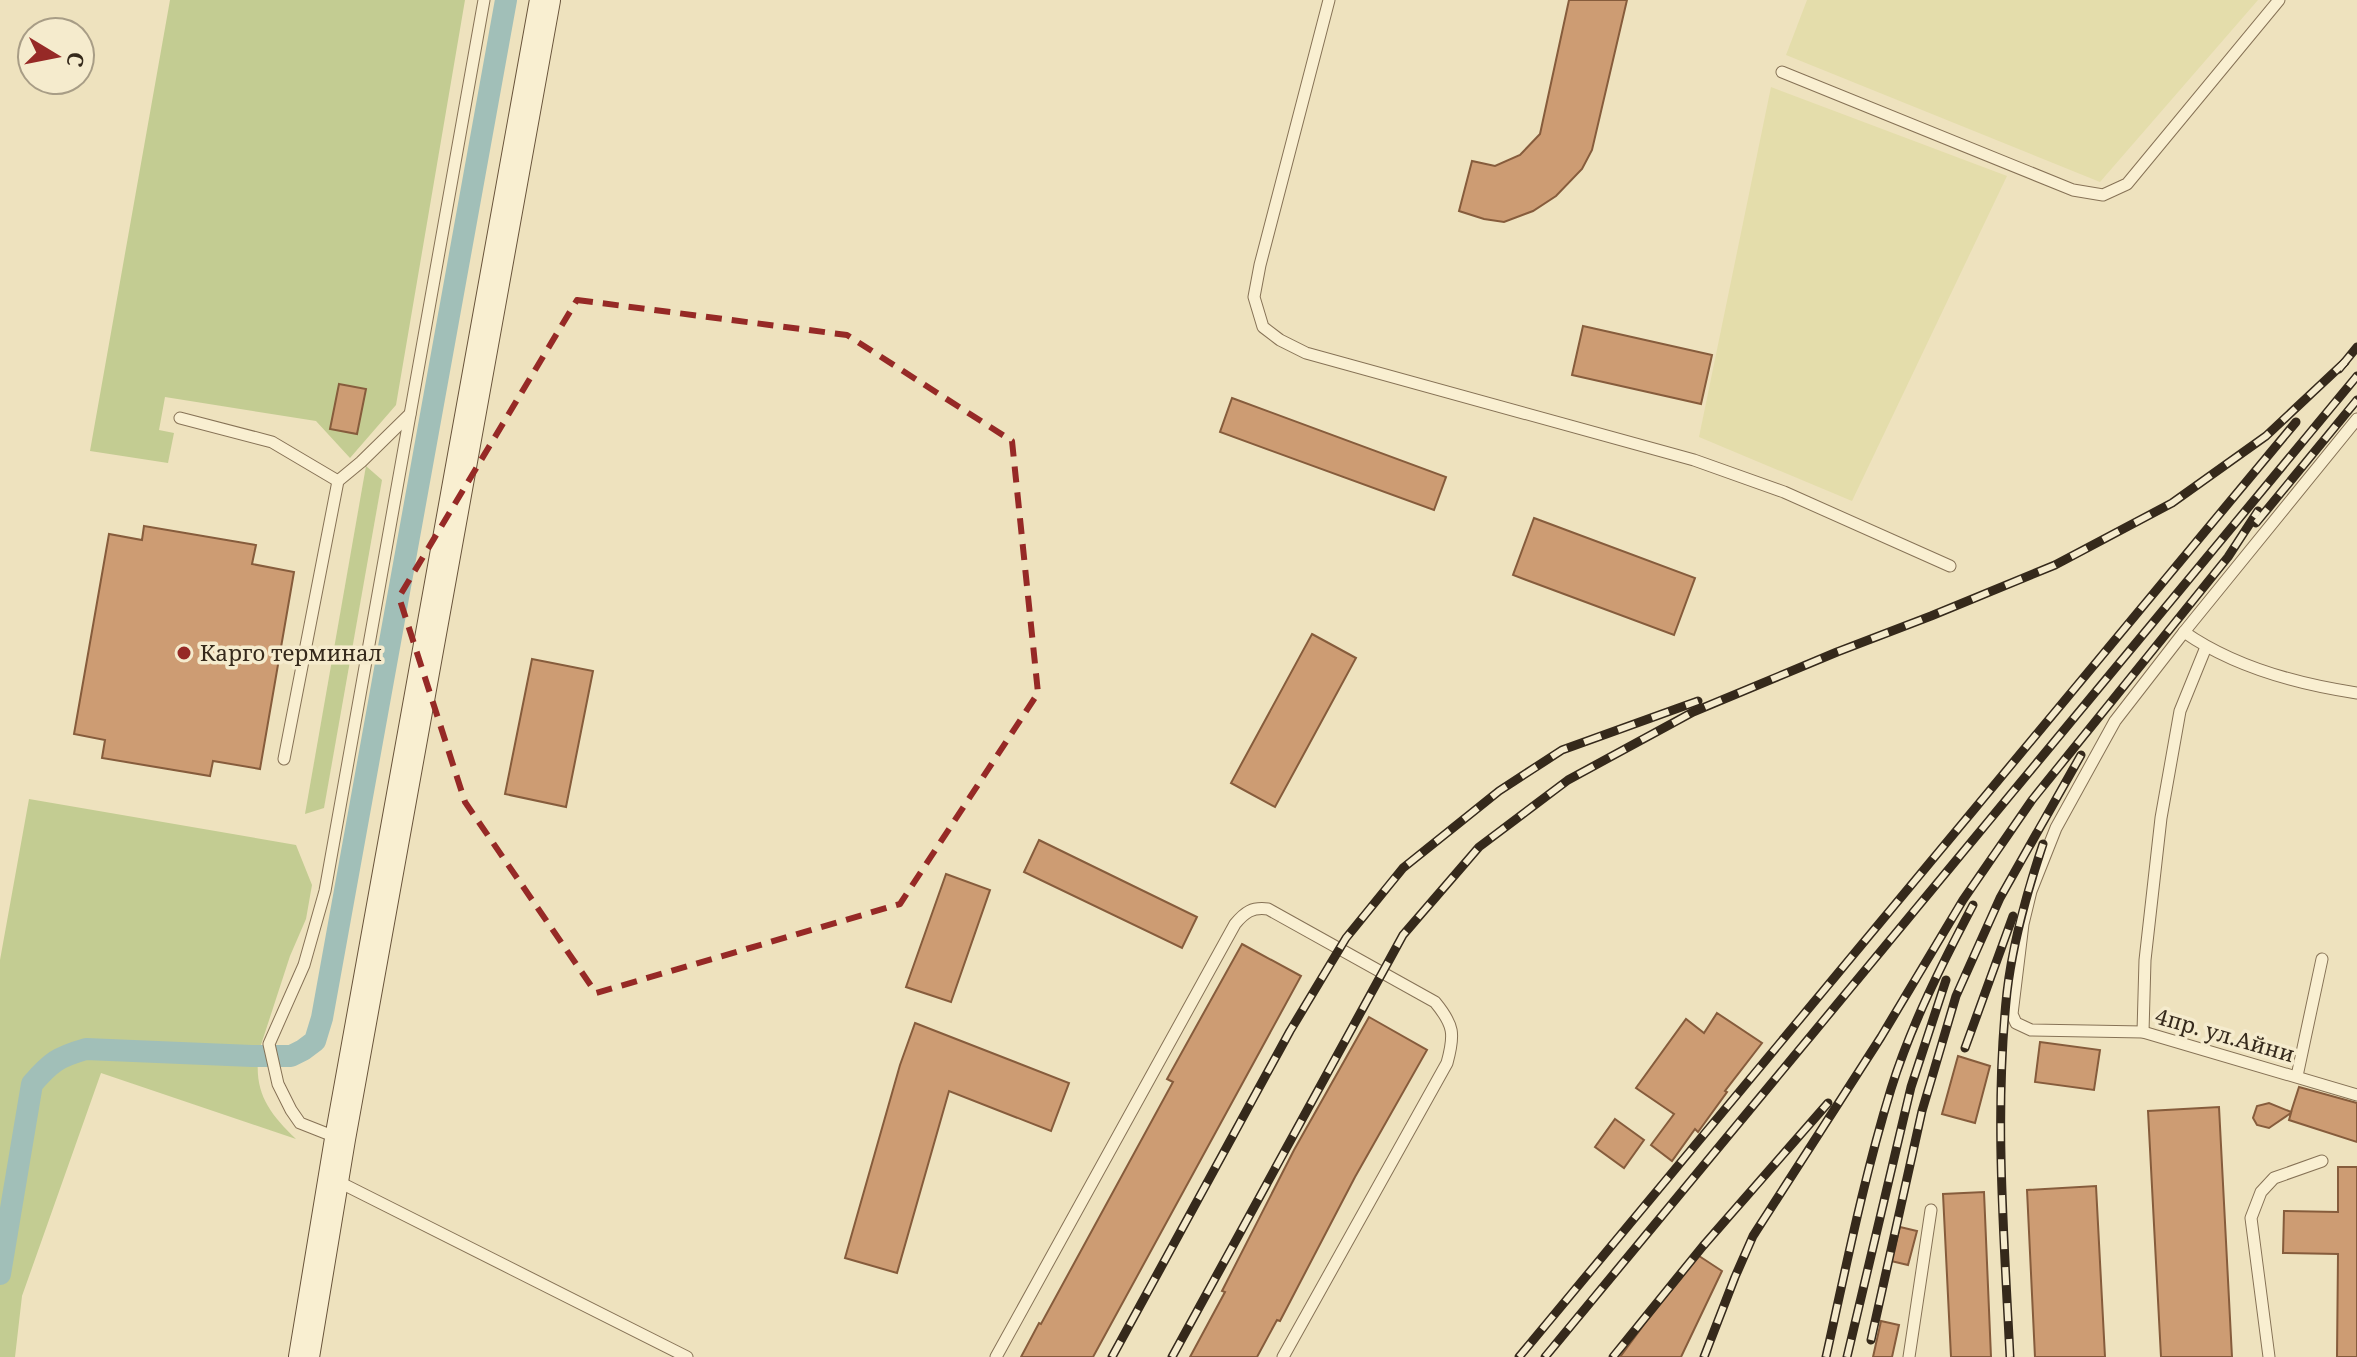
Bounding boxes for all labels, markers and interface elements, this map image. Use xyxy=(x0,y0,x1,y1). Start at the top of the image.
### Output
north arrow xyxy=(16,16,96,96)
text: С xyxy=(61,50,93,69)
place label: Карго терминал xyxy=(200,637,382,667)
marker: Карго терминал xyxy=(175,644,193,662)
street label: 4пр. ул.Айни xyxy=(2152,1000,2298,1068)

